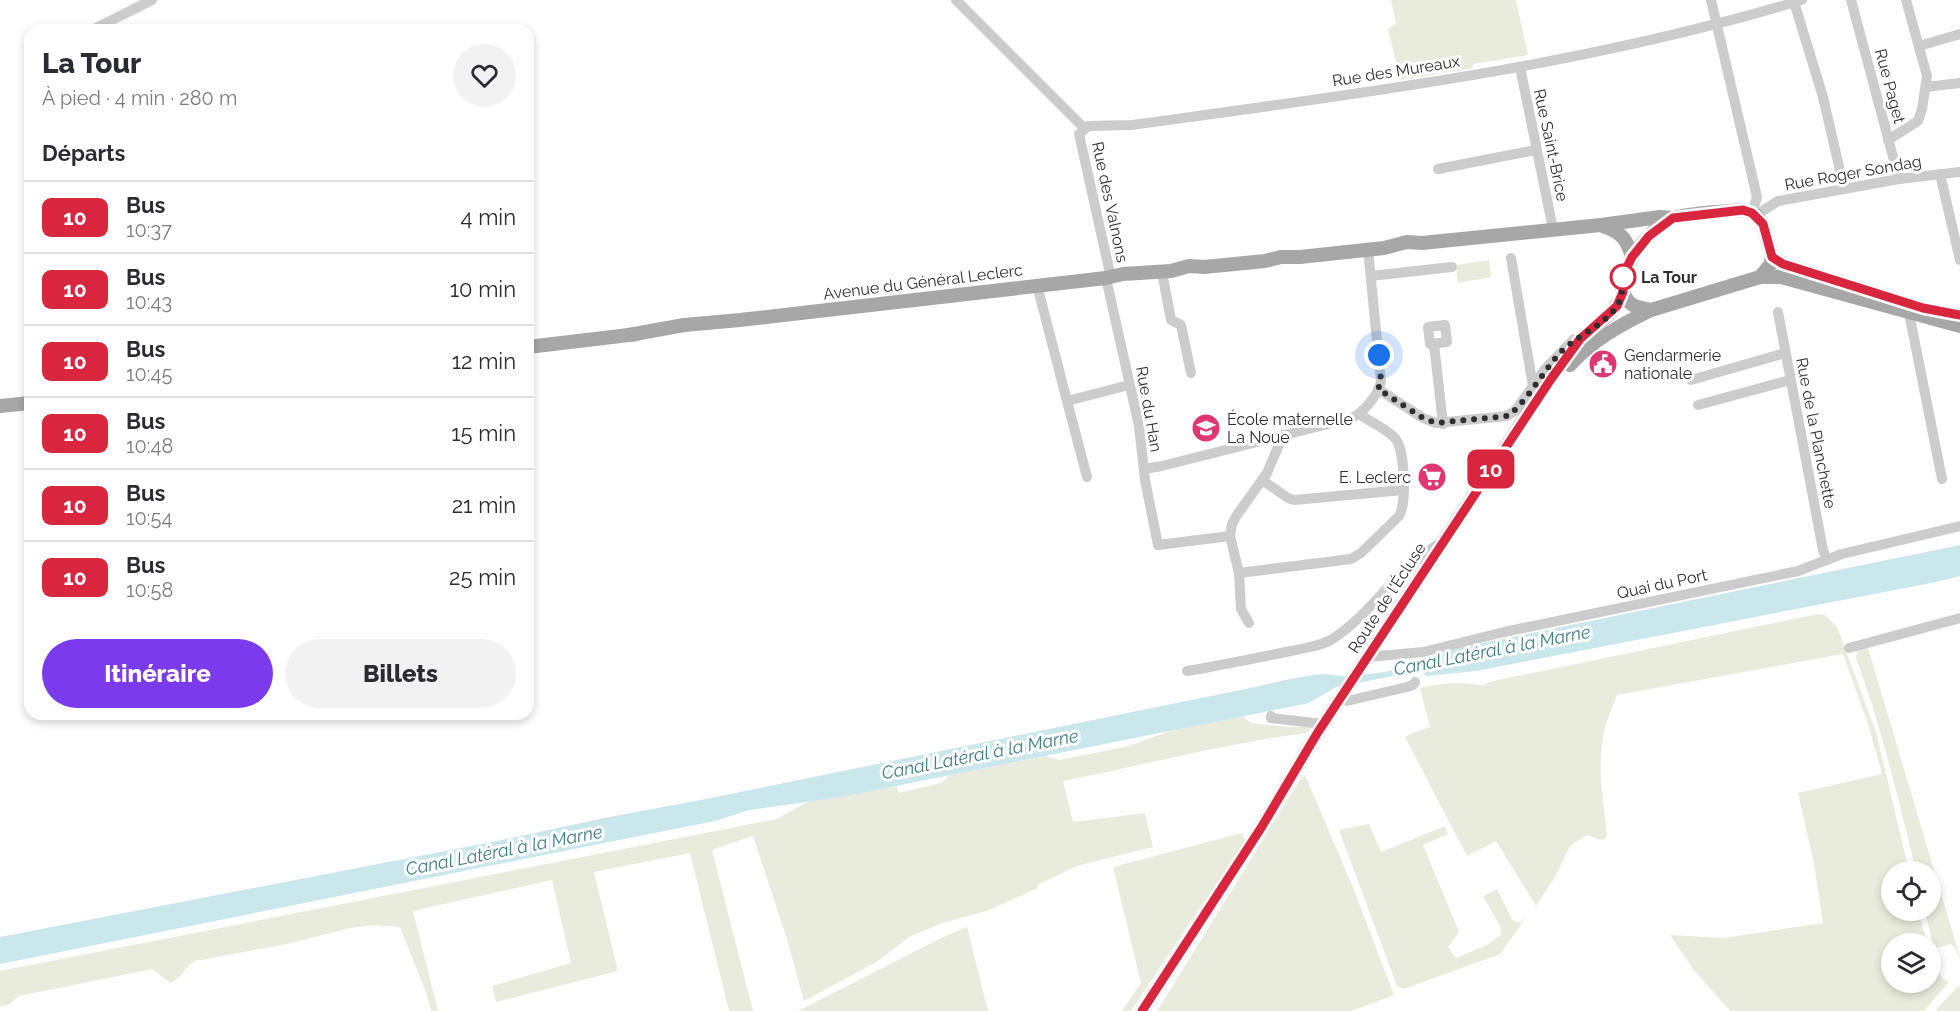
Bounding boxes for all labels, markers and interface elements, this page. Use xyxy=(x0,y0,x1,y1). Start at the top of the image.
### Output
button: heart xyxy=(453,44,516,107)
text: La Tour xyxy=(42,47,141,80)
street label: Rue Paget xyxy=(1871,47,1909,126)
street label: Rue des Mureaux xyxy=(1331,52,1461,90)
text: À pied · 4 min · 280 m xyxy=(42,86,237,110)
street label: Rue Saint-Brice xyxy=(1530,87,1572,203)
text: Départs xyxy=(42,140,125,166)
street label: Rue des Valnons xyxy=(1088,140,1132,264)
street label: Rue Roger Sondag xyxy=(1783,152,1923,194)
text: Bus xyxy=(126,192,165,218)
text: 4 min xyxy=(461,204,516,230)
text: 10 xyxy=(63,205,87,230)
text: 10:37 xyxy=(126,218,172,242)
street label: Avenue du Général Leclerc xyxy=(822,260,1024,304)
text: Bus xyxy=(126,264,165,290)
marker: La Tour xyxy=(1610,264,1636,290)
place label: La Tour xyxy=(1641,268,1697,287)
text: 10 min xyxy=(450,276,516,302)
text: 10 xyxy=(63,277,87,302)
text: 10:43 xyxy=(126,290,172,314)
text: Bus xyxy=(126,336,165,362)
your location xyxy=(1364,340,1394,370)
place label: Gendarmerie nationale xyxy=(1624,346,1721,383)
text: 12 min xyxy=(452,348,516,374)
public building icon: Gendarmerie nationale xyxy=(1587,348,1619,380)
text: 10 xyxy=(63,349,87,374)
street label: Rue de la Planchette xyxy=(1792,356,1840,510)
text: 10:45 xyxy=(126,362,172,386)
street label: Rue du Han xyxy=(1132,365,1166,453)
text: Bus xyxy=(126,408,165,434)
place label: École maternelle La Noue xyxy=(1227,409,1353,447)
school or university icon: École maternelle La Noue xyxy=(1190,412,1222,444)
text: 15 min xyxy=(451,420,516,446)
text: 10 xyxy=(63,421,87,446)
text: 10:48 xyxy=(126,434,173,458)
line badge: 10 xyxy=(1464,450,1518,488)
text: 10 xyxy=(1479,457,1503,482)
supermarket icon: E. Leclerc xyxy=(1416,461,1448,493)
place label: E. Leclerc xyxy=(1339,468,1411,487)
text: Bus xyxy=(126,480,165,506)
text: 21 min xyxy=(452,492,516,518)
text: 10 xyxy=(63,493,87,518)
text: 10:54 xyxy=(126,506,172,530)
street label: Route de l'Écluse xyxy=(1343,539,1430,657)
text: Bus xyxy=(126,552,165,578)
text: 25 min xyxy=(449,564,516,590)
text: 10 xyxy=(63,565,87,590)
street label: Quai du Port xyxy=(1615,565,1709,603)
text: 10:58 xyxy=(126,578,173,602)
water label: Canal Latéral à la Marne xyxy=(1392,621,1593,679)
button: Itinéraire xyxy=(42,639,273,708)
button: Billets xyxy=(285,639,516,708)
water label: Canal Latéral à la Marne xyxy=(880,725,1081,783)
water label: Canal Latéral à la Marne xyxy=(404,821,605,879)
map controls xyxy=(1881,861,1941,993)
button: locate xyxy=(1881,861,1941,921)
button: layers xyxy=(1881,933,1941,993)

